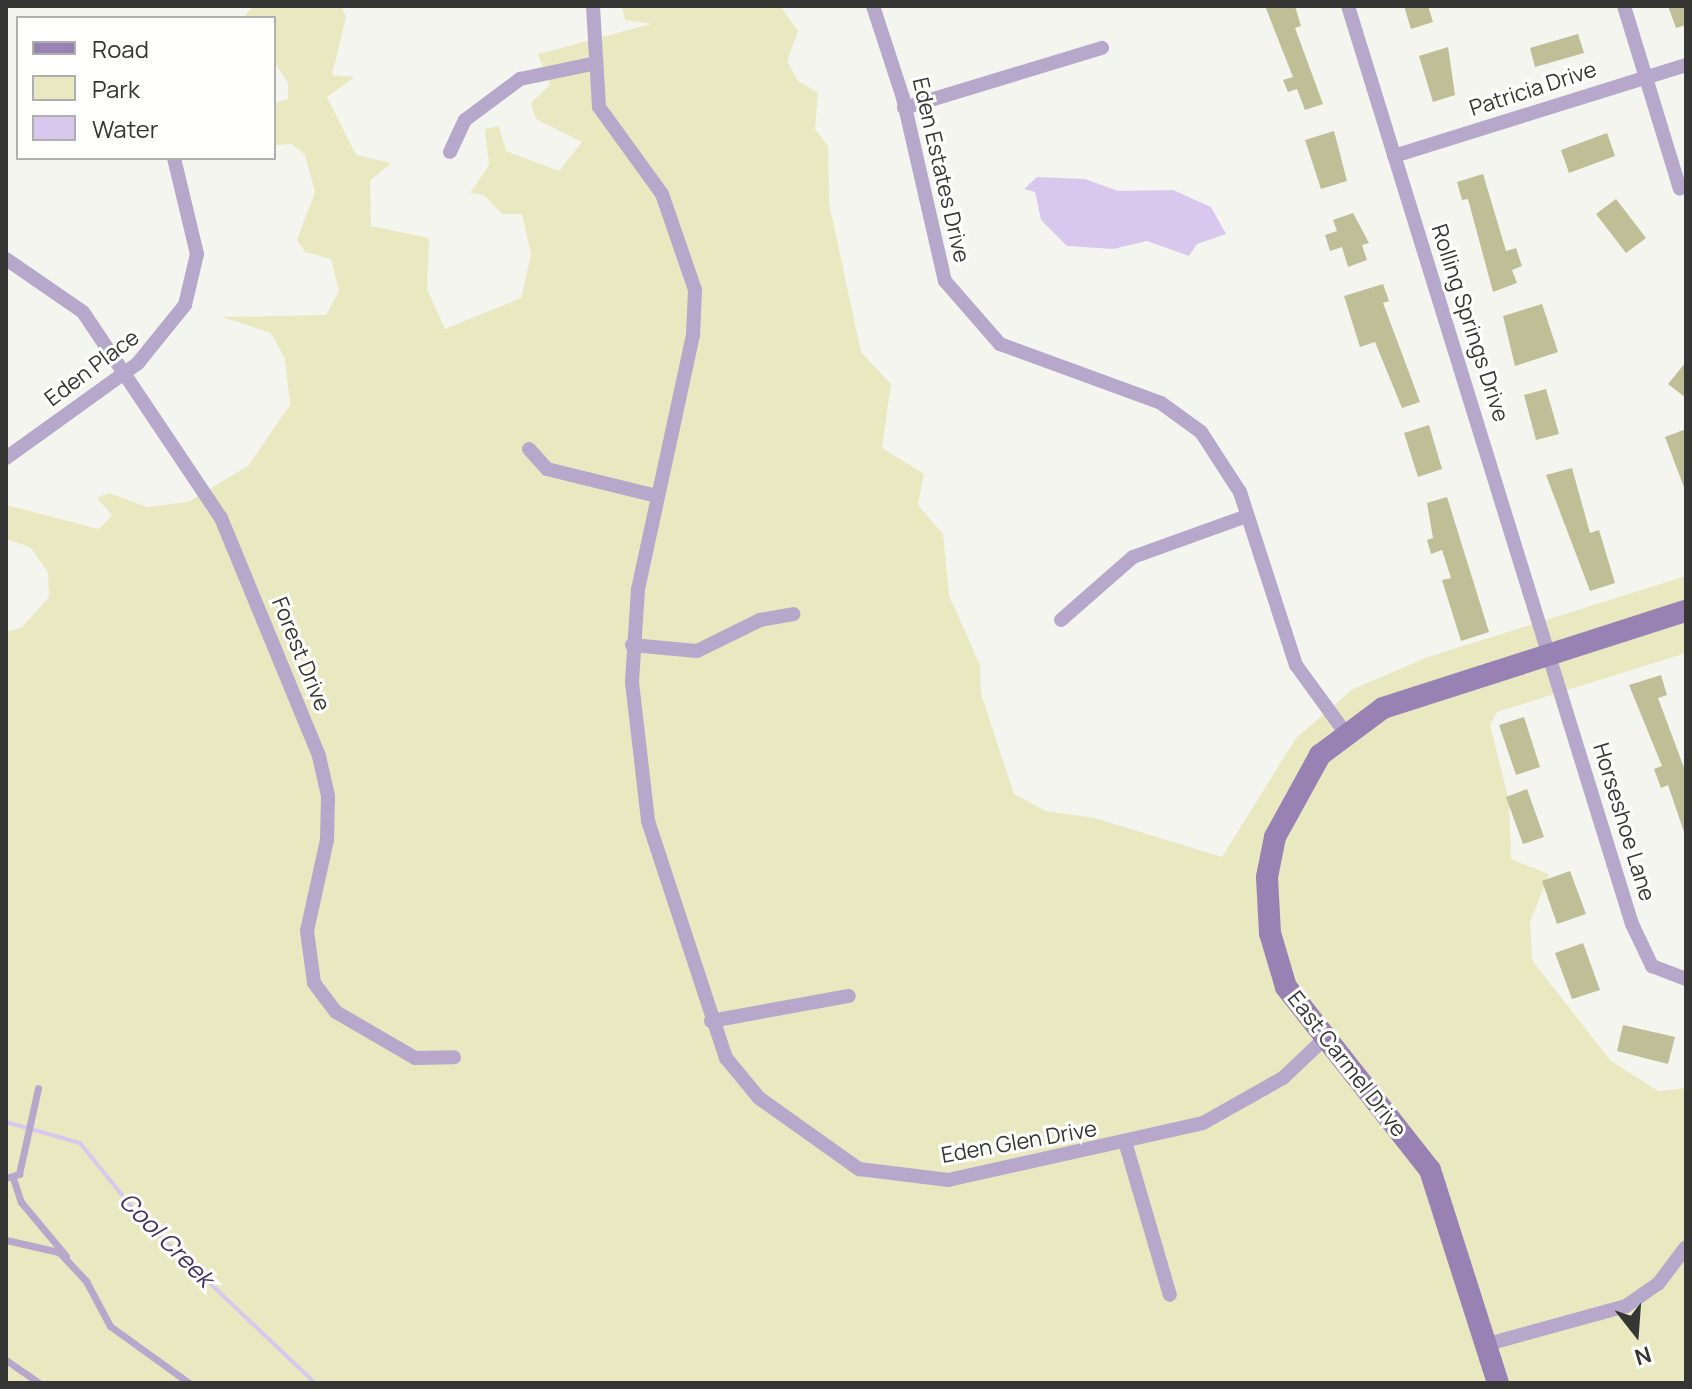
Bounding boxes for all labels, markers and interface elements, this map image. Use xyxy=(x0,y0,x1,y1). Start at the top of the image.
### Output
legend xyxy=(16,16,276,160)
text: Road xyxy=(92,32,149,65)
street label: Patricia Drive xyxy=(1466,56,1600,122)
text: Park xyxy=(92,72,140,105)
street label: Eden Estates Drive xyxy=(907,75,975,265)
text: Water xyxy=(92,112,159,145)
street label: Rolling Springs Drive xyxy=(1426,221,1514,425)
street label: Eden Place xyxy=(40,324,144,412)
street label: Forest Drive xyxy=(266,593,336,715)
street label: Horseshoe Lane xyxy=(1587,740,1661,904)
street label: East Carmel Drive xyxy=(1282,986,1412,1142)
street label: Eden Glen Drive xyxy=(939,1115,1099,1169)
water label: Cool Creek xyxy=(114,1186,220,1292)
north arrow xyxy=(1596,1293,1676,1373)
text: N xyxy=(1631,1339,1655,1373)

